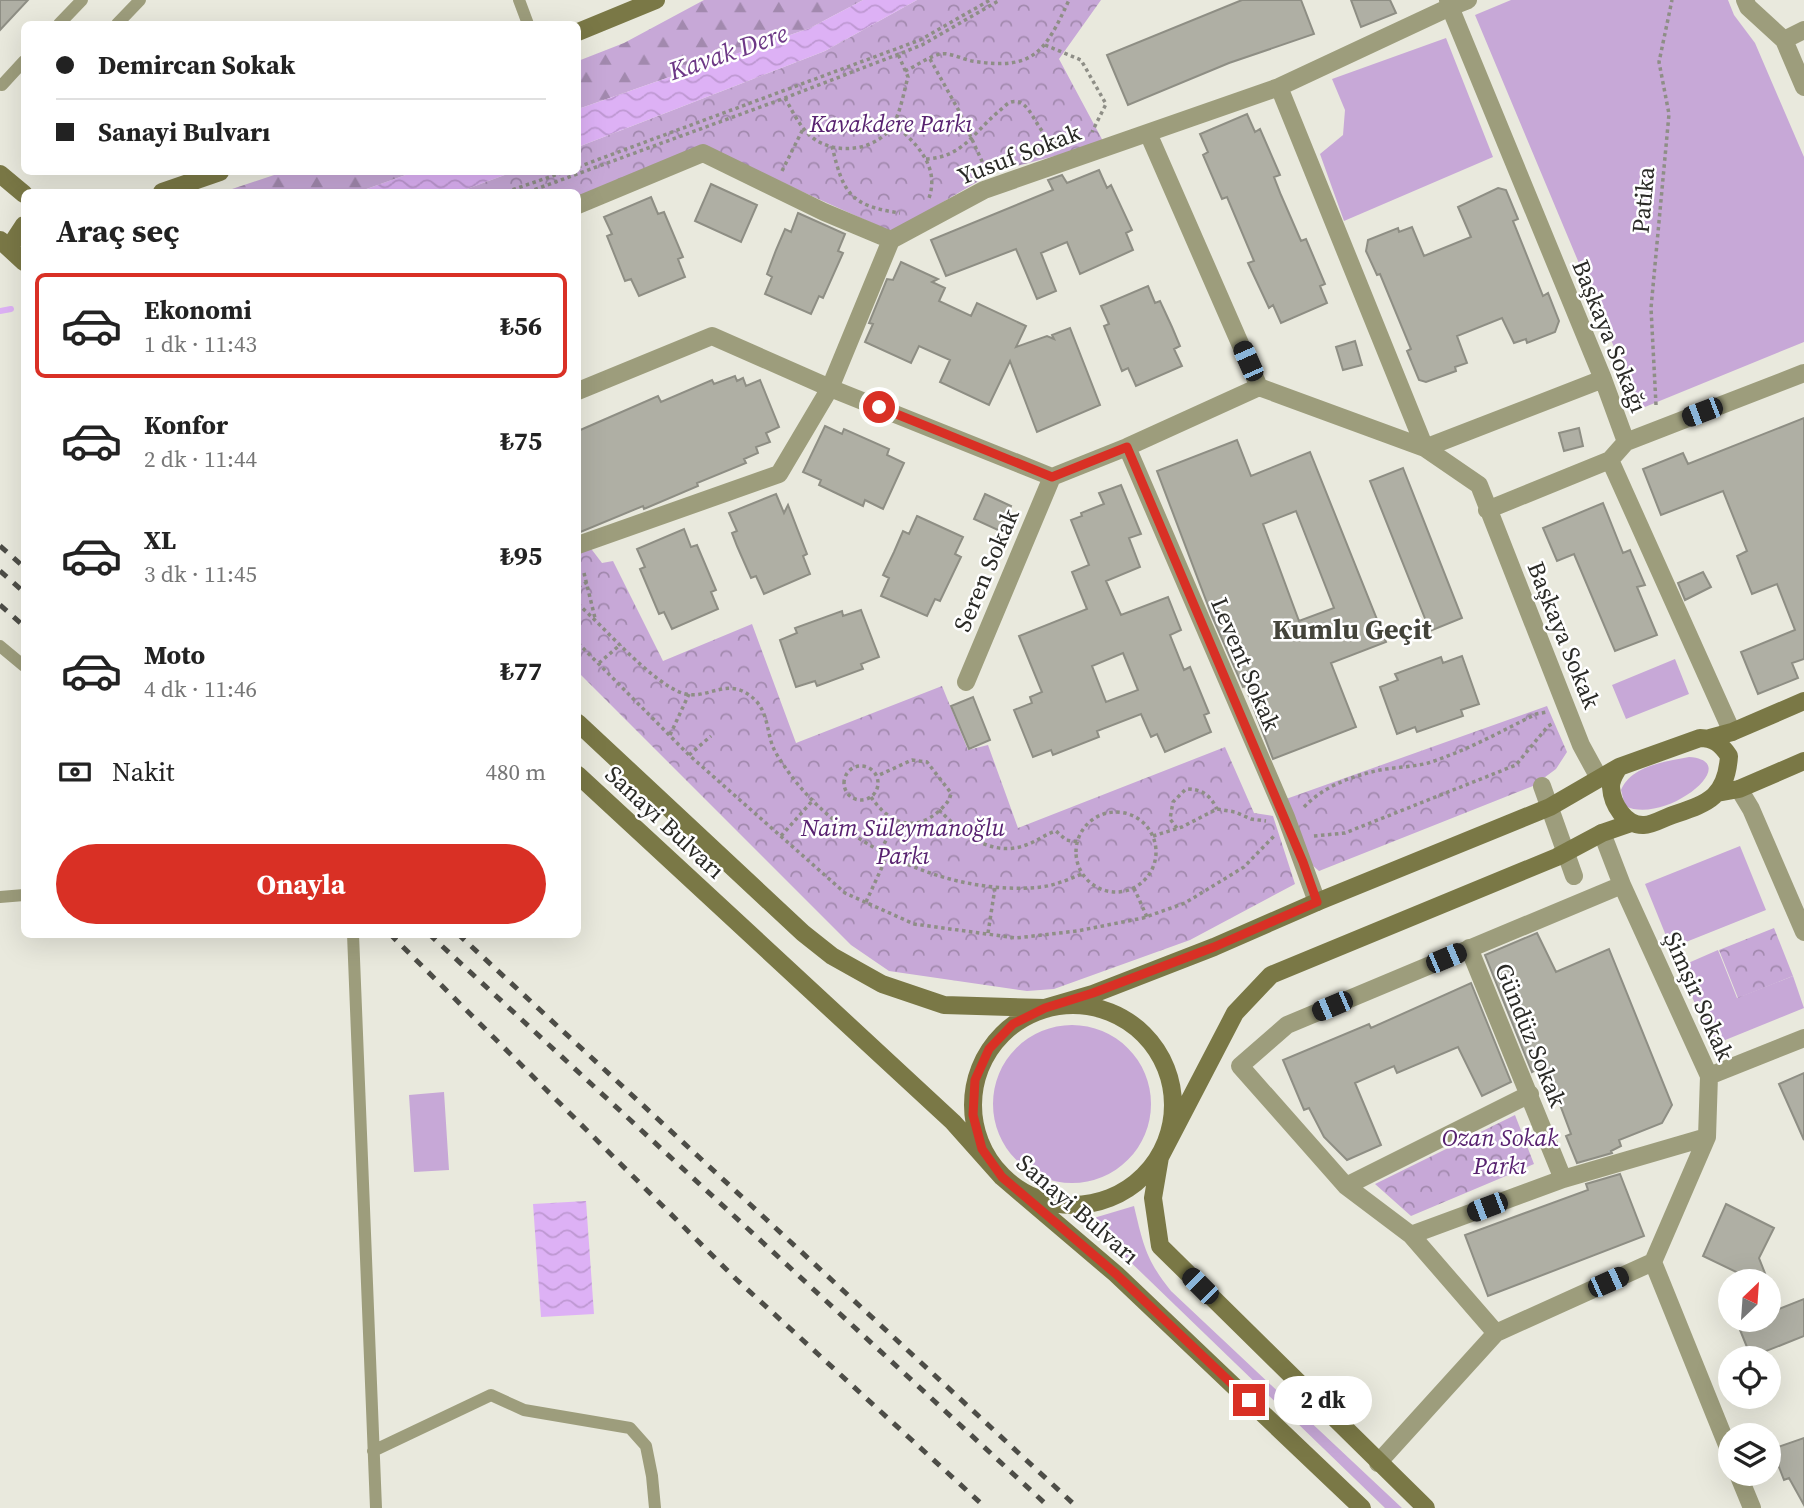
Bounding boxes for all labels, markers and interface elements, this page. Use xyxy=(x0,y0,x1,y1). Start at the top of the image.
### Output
water label: Kavak Dere xyxy=(663,15,793,89)
text: Demircan Sokak xyxy=(98,47,295,83)
park label: Kavakdere Parkı xyxy=(809,107,973,140)
text: Sanayi Bulvarı xyxy=(98,114,270,150)
street label: Yusuf Sokak xyxy=(953,115,1086,193)
street label: Patika xyxy=(1624,165,1662,235)
text: Araç seç xyxy=(56,209,180,253)
street label: Başkaya Sokağı xyxy=(1564,255,1656,417)
text: Ekonomi xyxy=(144,292,252,328)
icon: car xyxy=(60,294,123,357)
text: ₺56 xyxy=(500,308,542,344)
text: 1 dk · 11:43 xyxy=(144,328,257,360)
car xyxy=(1230,338,1267,384)
route start xyxy=(863,391,895,423)
car xyxy=(1679,395,1726,429)
text: Konfor xyxy=(144,407,228,443)
icon: car xyxy=(60,409,123,472)
text: ₺75 xyxy=(500,423,542,459)
text: 2 dk · 11:44 xyxy=(144,443,257,475)
street label: Seren Sokak xyxy=(945,503,1027,637)
text: XL xyxy=(144,522,176,558)
icon: car xyxy=(60,524,123,587)
text: ₺95 xyxy=(500,538,542,574)
street label: Başkaya Sokak xyxy=(1519,556,1609,714)
text: 3 dk · 11:45 xyxy=(144,558,257,590)
street label: Levent Sokak xyxy=(1203,592,1289,736)
district label: Kumlu Geçit xyxy=(1272,610,1433,648)
text: Moto xyxy=(144,637,205,673)
icon: car xyxy=(60,639,123,702)
text: ₺77 xyxy=(500,653,542,689)
text: 4 dk · 11:46 xyxy=(144,673,257,705)
icon: cash xyxy=(56,753,94,791)
text: Nakit xyxy=(112,754,174,790)
text: 480 m xyxy=(485,756,546,788)
street label: Sanayi Bulvarı xyxy=(598,758,732,886)
park label: Naim Süleymanoğlu Parkı xyxy=(800,811,1005,872)
button: Onayla xyxy=(56,844,546,924)
street label: Şimşir Sokak xyxy=(1656,926,1743,1067)
car xyxy=(1423,940,1470,976)
street label: Gündüz Sokak xyxy=(1487,958,1575,1113)
car xyxy=(1309,988,1356,1024)
park label: Ozan Sokak Parkı xyxy=(1442,1121,1559,1182)
street label: Sanayi Bulvarı xyxy=(1010,1146,1146,1272)
car xyxy=(1464,1190,1511,1224)
car xyxy=(1178,1264,1223,1308)
car xyxy=(1585,1264,1632,1300)
north arrow xyxy=(1718,1269,1782,1332)
map controls xyxy=(1718,1269,1781,1486)
button: locate xyxy=(1718,1346,1781,1409)
callout: 2 dk xyxy=(1274,1376,1372,1424)
route end xyxy=(1233,1384,1265,1416)
text: 2 dk xyxy=(1301,1384,1345,1416)
button: layers xyxy=(1718,1423,1781,1486)

